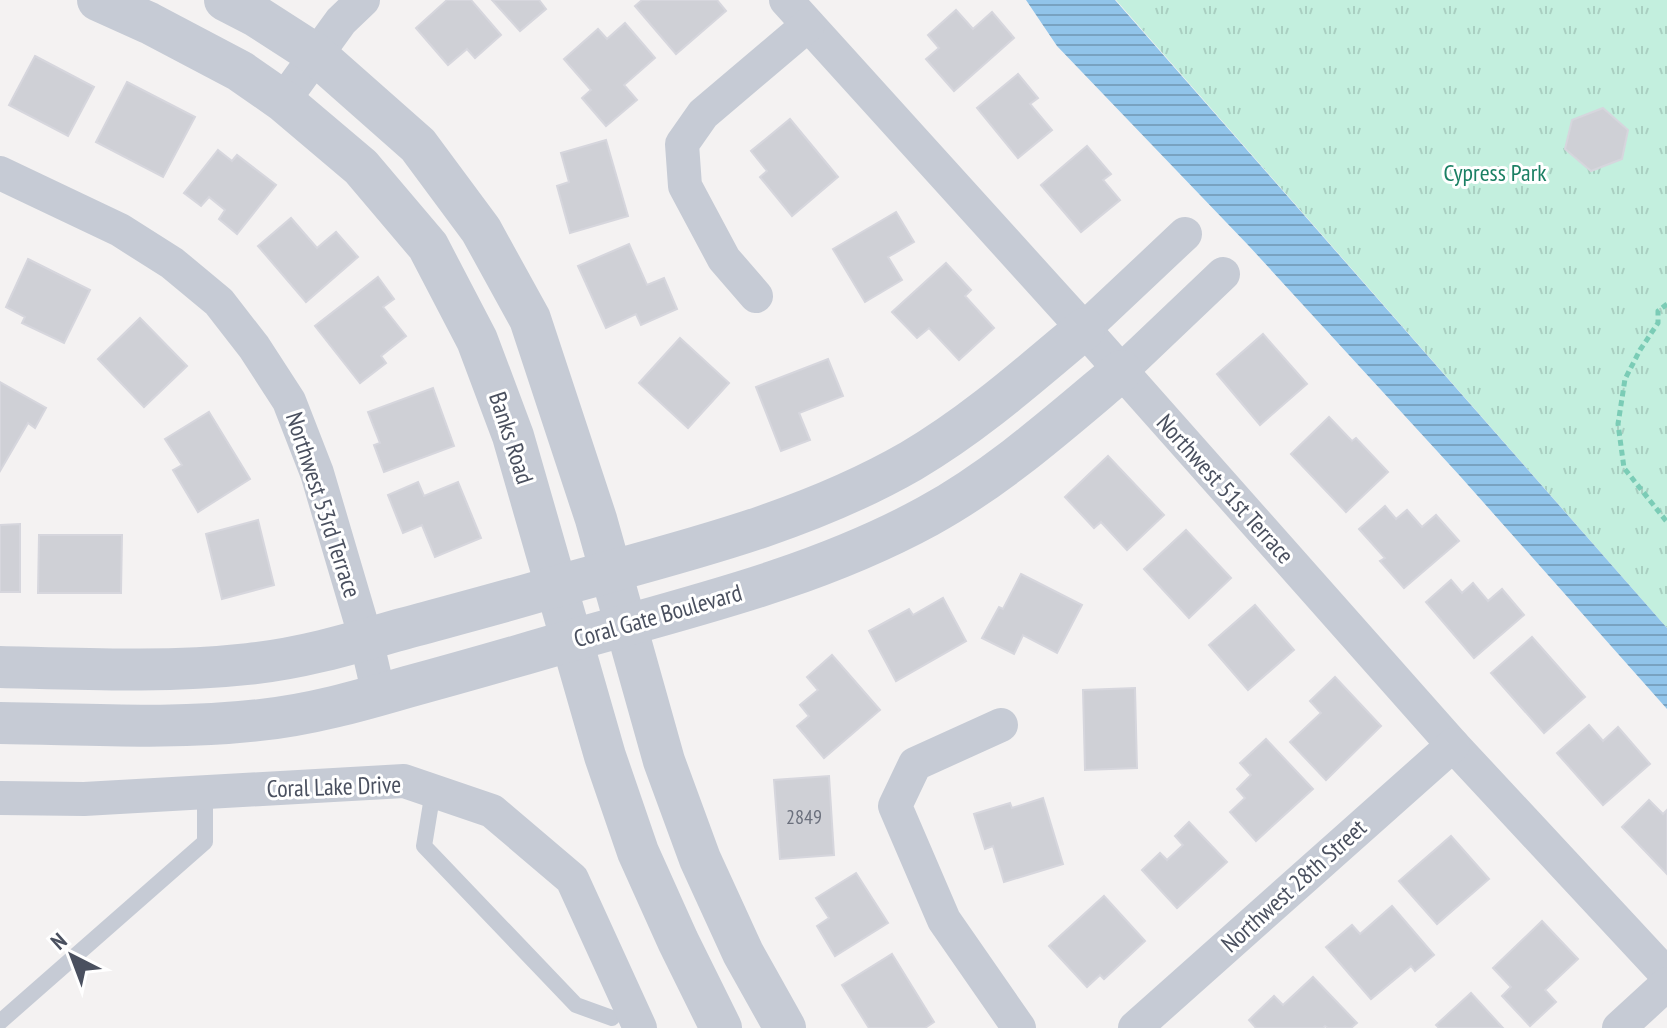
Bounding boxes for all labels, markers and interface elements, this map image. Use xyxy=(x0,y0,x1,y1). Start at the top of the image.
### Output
park label: Cypress Park xyxy=(1443,157,1547,188)
street label: Banks Road xyxy=(482,388,541,488)
street label: Northwest 51st Terrace xyxy=(1150,407,1301,570)
street label: Northwest 53rd Terrace xyxy=(279,408,368,602)
street label: Coral Gate Boulevard xyxy=(570,577,745,654)
street label: Coral Lake Drive xyxy=(266,769,402,804)
house number: 2849 xyxy=(786,804,822,830)
street label: Northwest 28th Street xyxy=(1215,812,1373,959)
north arrow xyxy=(32,916,112,996)
text: N xyxy=(45,927,72,956)

